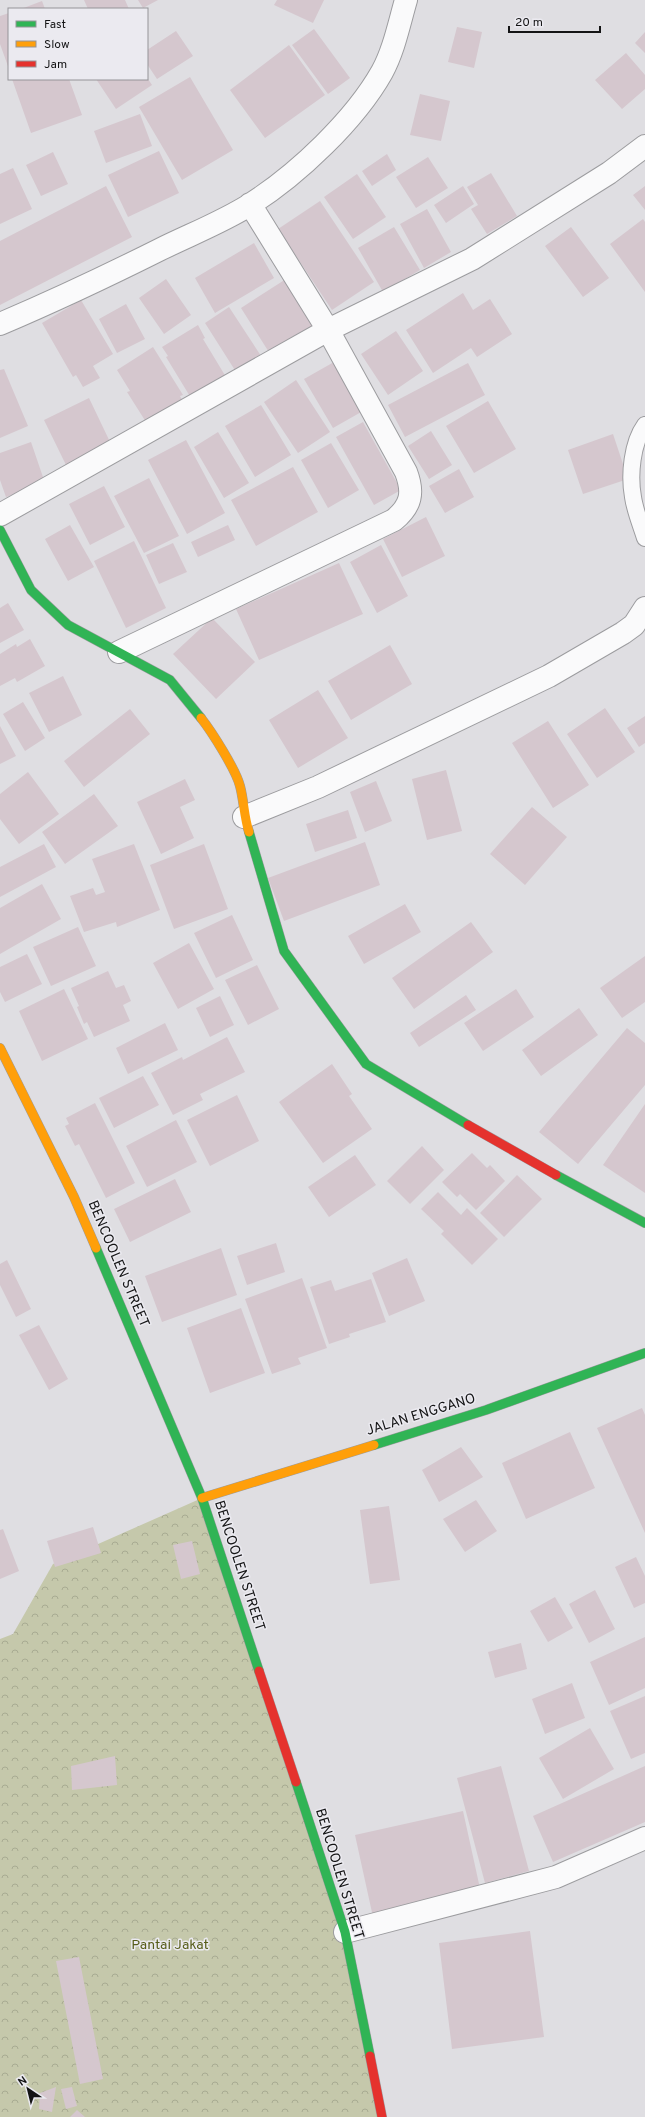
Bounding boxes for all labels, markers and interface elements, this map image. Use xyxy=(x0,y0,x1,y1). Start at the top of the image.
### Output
legend xyxy=(8,8,148,80)
scale bar xyxy=(509,8,600,34)
text: 20 m xyxy=(515,15,543,31)
text: Fast xyxy=(44,17,66,33)
text: Slow xyxy=(44,37,70,53)
text: Jam xyxy=(44,57,67,73)
street label: BENCOOLEN STREET xyxy=(84,1198,152,1330)
street label: JALAN ENGGANO xyxy=(364,1390,478,1440)
street label: BENCOOLEN STREET xyxy=(210,1499,268,1633)
street label: BENCOOLEN STREET xyxy=(311,1806,367,1942)
park label: Pantai Jakat xyxy=(131,1937,209,1954)
north arrow xyxy=(8,2069,48,2109)
text: N xyxy=(16,2074,30,2090)

